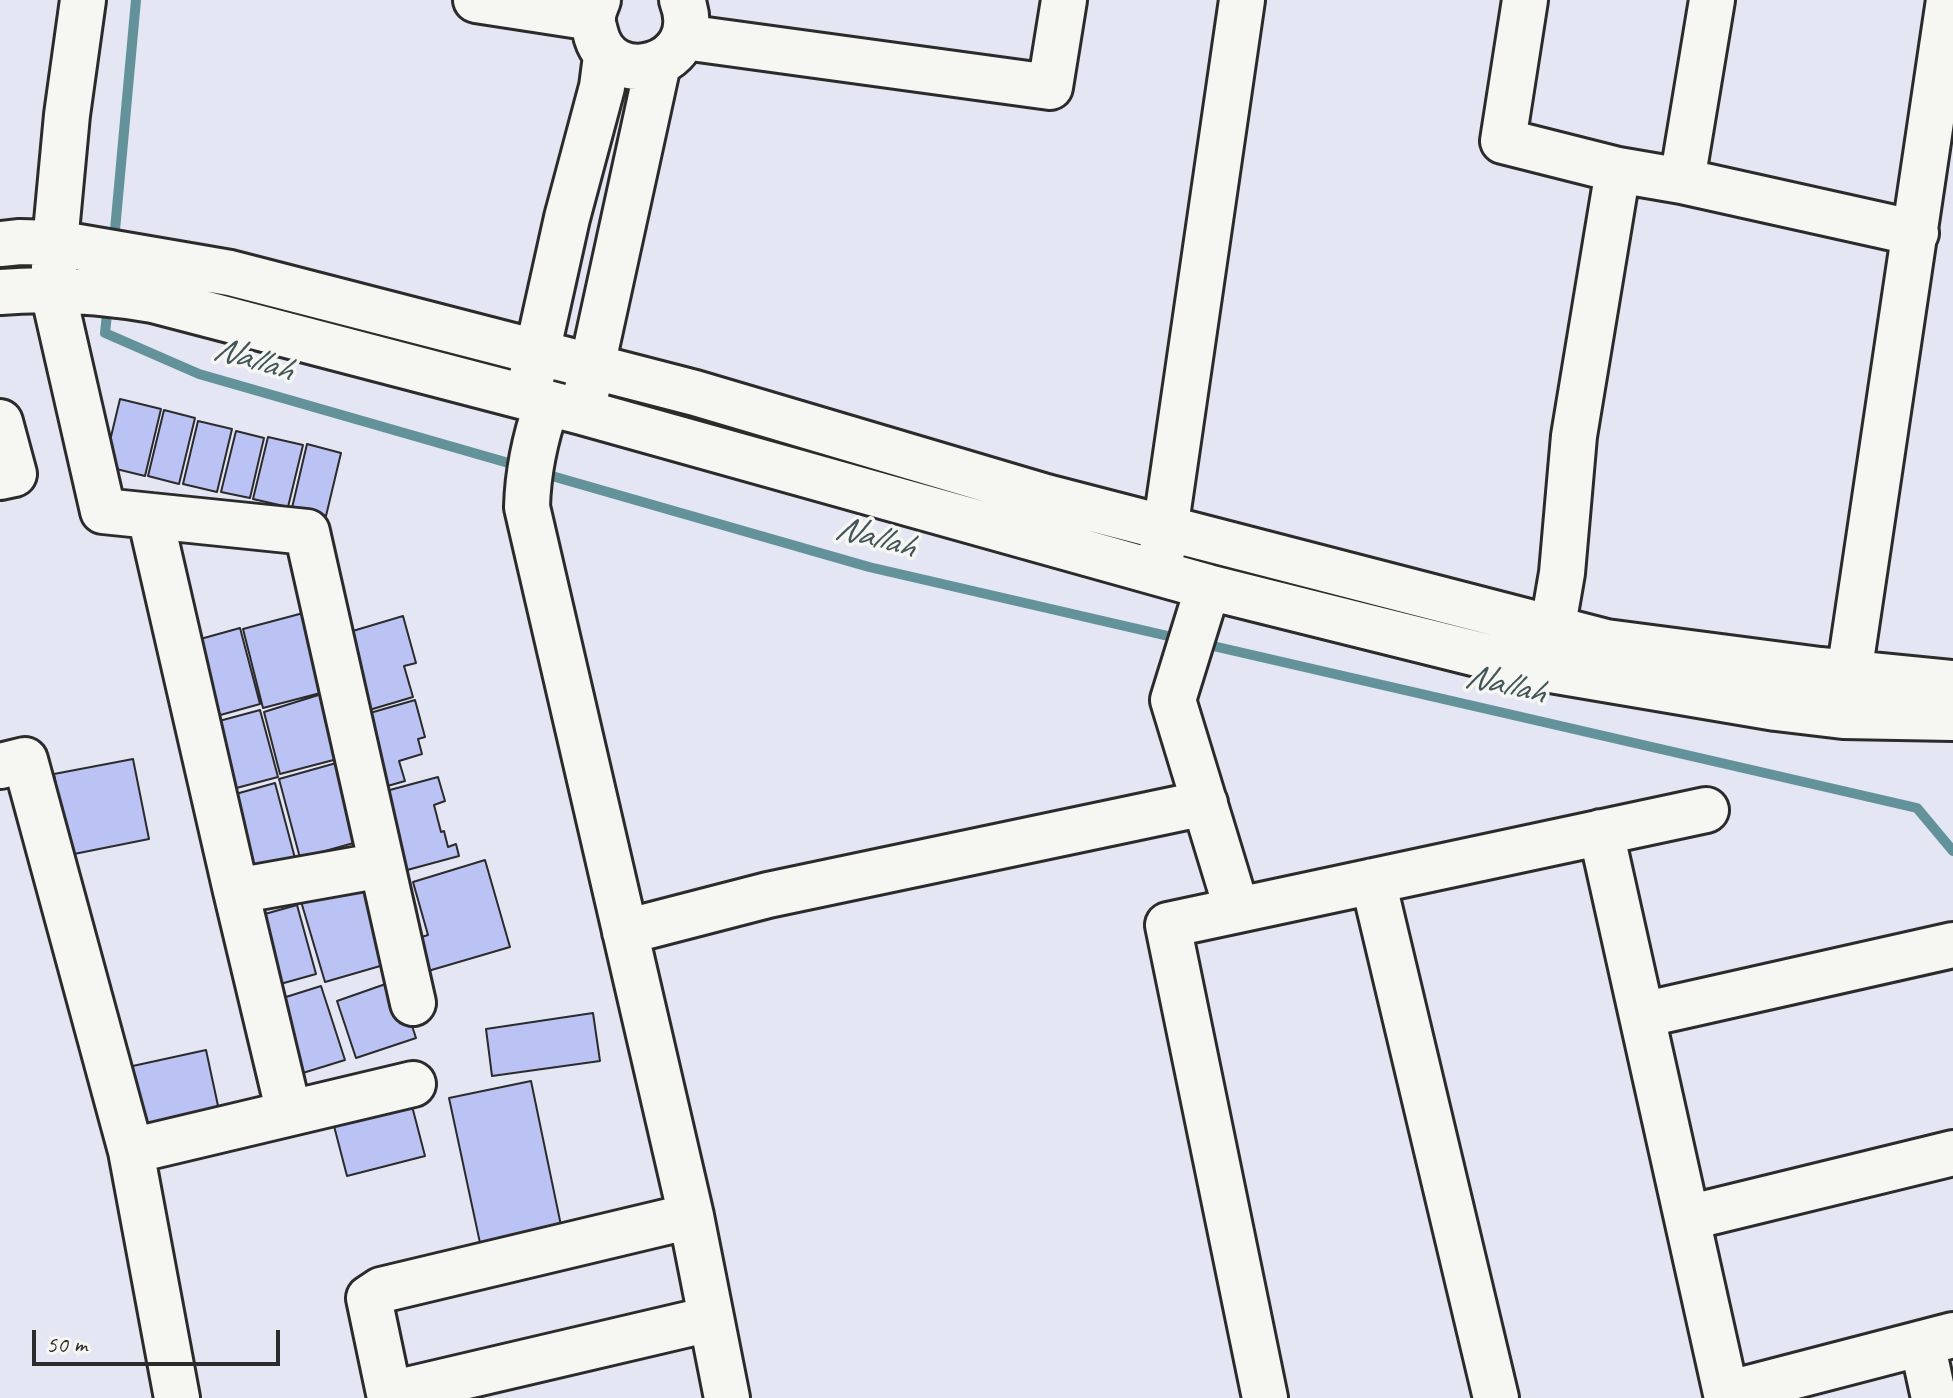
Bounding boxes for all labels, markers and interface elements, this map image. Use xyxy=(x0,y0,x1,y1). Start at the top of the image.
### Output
water label: Nallah xyxy=(208,328,298,392)
water label: Nallah xyxy=(831,507,919,569)
water label: Nallah xyxy=(1461,655,1549,715)
scale bar xyxy=(36,1314,284,1364)
text: 50 m xyxy=(46,1329,87,1359)

